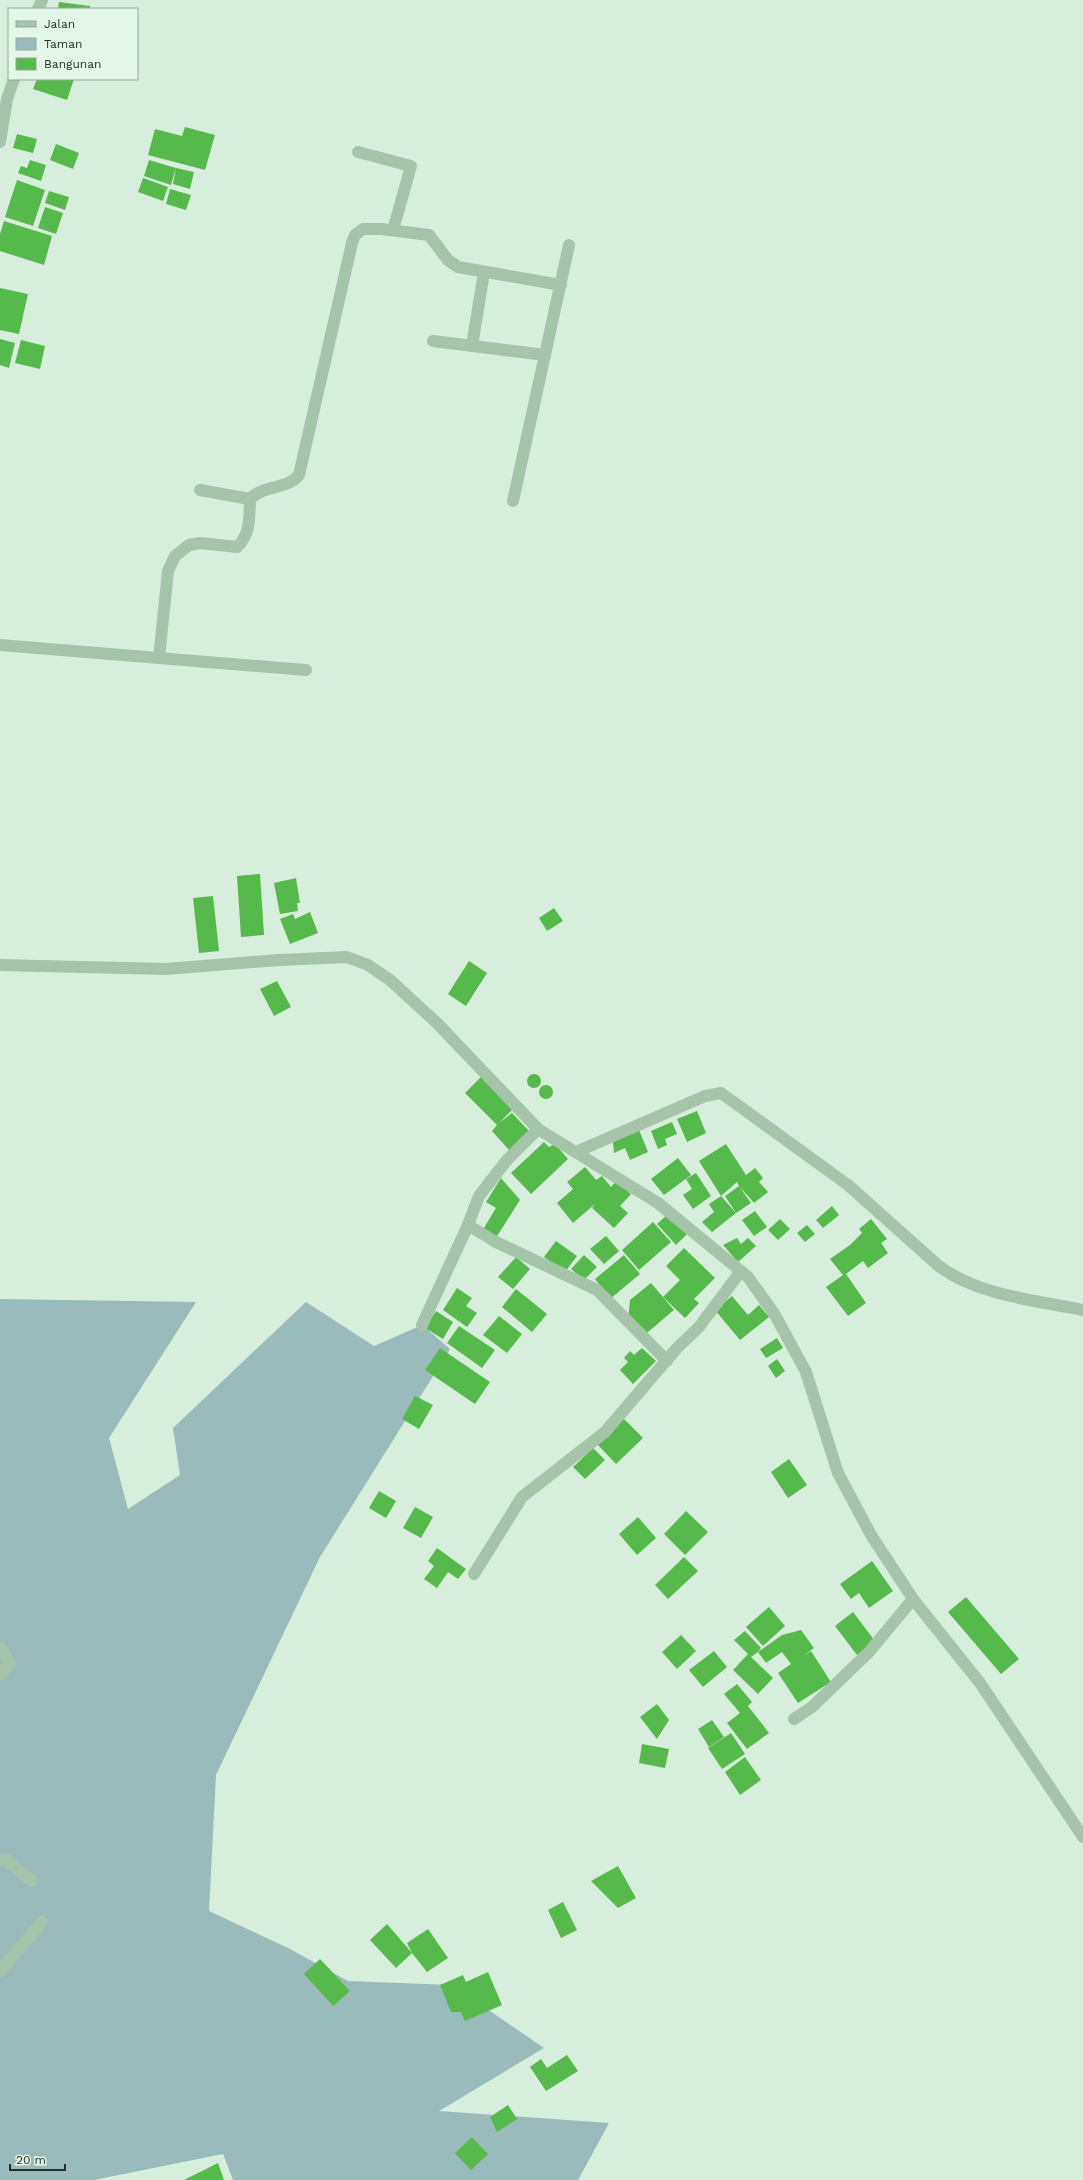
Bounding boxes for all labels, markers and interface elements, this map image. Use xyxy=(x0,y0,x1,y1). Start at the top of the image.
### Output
legend xyxy=(8,8,138,80)
text: Jalan xyxy=(44,17,75,31)
text: Taman xyxy=(44,37,82,51)
text: Bangunan xyxy=(44,57,102,71)
scale bar xyxy=(10,2146,65,2172)
text: 20 m xyxy=(16,2153,46,2167)

